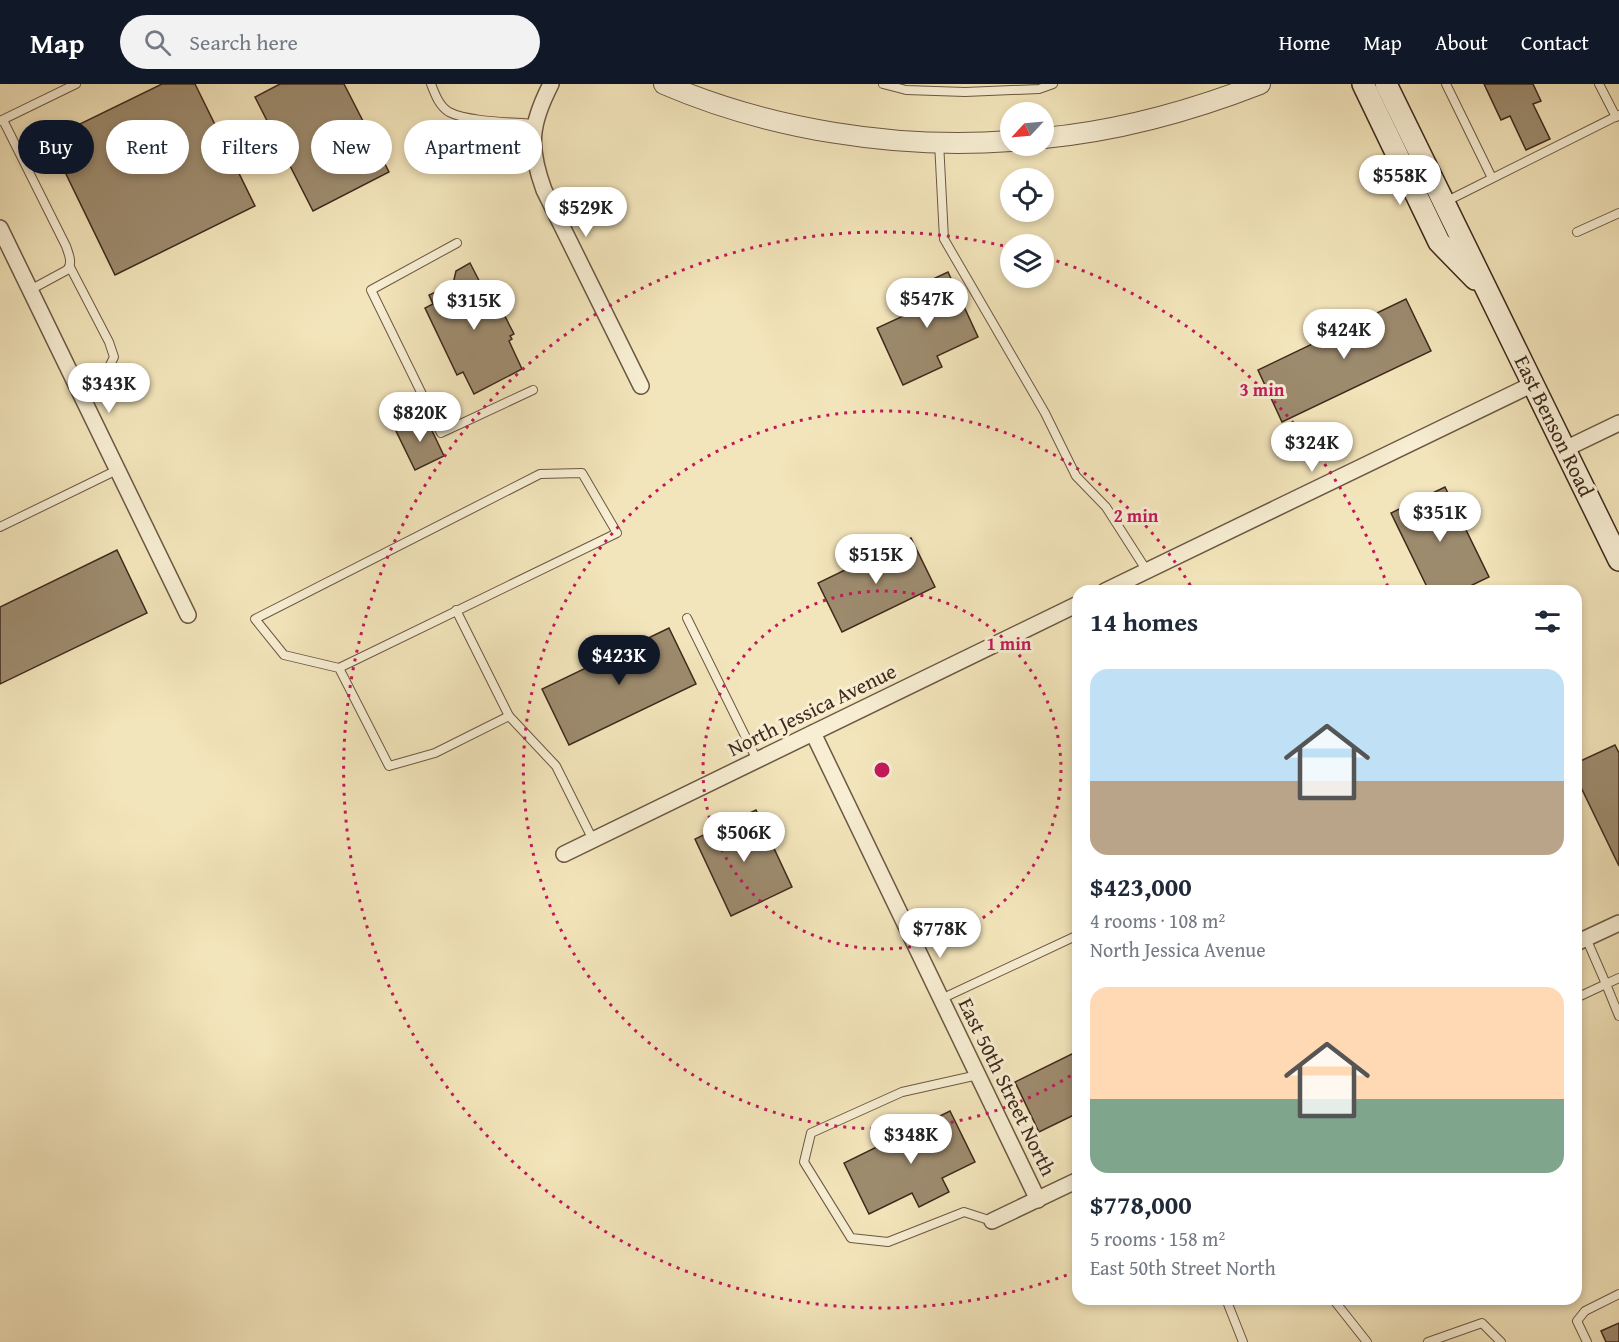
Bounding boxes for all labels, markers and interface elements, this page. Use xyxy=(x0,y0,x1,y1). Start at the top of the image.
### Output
search box xyxy=(120,15,540,69)
text: Map xyxy=(30,22,84,63)
icon: search xyxy=(141,26,174,59)
text: Search here xyxy=(189,26,298,58)
text: Home xyxy=(1279,27,1330,58)
text: Map xyxy=(1363,27,1402,58)
text: About xyxy=(1435,27,1488,58)
text: Contact xyxy=(1521,27,1589,58)
north arrow xyxy=(1000,102,1054,156)
map controls xyxy=(1000,102,1054,288)
chip: Buy xyxy=(18,120,94,174)
chip: Rent xyxy=(106,120,189,174)
chip: Filters xyxy=(201,120,299,174)
chip: New xyxy=(311,120,392,174)
chip: Apartment xyxy=(404,120,542,174)
pin: $558K xyxy=(1358,155,1442,206)
text: $558K xyxy=(1373,160,1427,189)
button: locate xyxy=(1000,168,1054,222)
pin: $529K xyxy=(544,187,628,238)
text: $529K xyxy=(559,192,613,221)
button: layers xyxy=(1000,234,1054,288)
pin: $547K xyxy=(885,278,969,329)
pin: $315K xyxy=(432,280,516,331)
text: $547K xyxy=(900,283,954,312)
text: $315K xyxy=(447,285,501,314)
pin: $424K xyxy=(1302,309,1386,360)
text: $424K xyxy=(1317,314,1371,343)
street label: East Benson Road xyxy=(1507,350,1602,502)
pin: $343K xyxy=(67,363,151,414)
text: $343K xyxy=(82,368,136,397)
text: 3 min xyxy=(1240,376,1285,403)
pin: $820K xyxy=(378,392,462,443)
text: $820K xyxy=(393,397,447,426)
pin: $324K xyxy=(1270,422,1354,473)
text: $324K xyxy=(1285,427,1339,456)
pin: $351K xyxy=(1398,492,1482,543)
text: $351K xyxy=(1413,497,1467,526)
text: 2 min xyxy=(1114,502,1159,529)
pin: $515K xyxy=(834,534,918,585)
text: $515K xyxy=(849,539,903,568)
text: 14 homes xyxy=(1090,602,1198,641)
icon: filters xyxy=(1531,605,1564,638)
text: 1 min xyxy=(987,630,1032,657)
pin: $423K xyxy=(577,635,661,686)
text: $423K xyxy=(592,640,646,669)
street label: North Jessica Avenue xyxy=(722,655,902,764)
icon: home xyxy=(1273,708,1381,816)
centre of rings xyxy=(872,760,892,780)
pin: $506K xyxy=(702,812,786,863)
text: $506K xyxy=(717,817,771,846)
text: $423,000 xyxy=(1090,867,1192,906)
text: 4 rooms · 108 m² xyxy=(1090,906,1225,935)
pin: $778K xyxy=(898,908,982,959)
text: $778K xyxy=(913,913,967,942)
text: North Jessica Avenue xyxy=(1090,935,1266,964)
street label: East 50th Street North xyxy=(951,992,1064,1181)
icon: home xyxy=(1273,1026,1381,1134)
pin: $348K xyxy=(869,1114,953,1165)
text: $348K xyxy=(884,1119,938,1148)
text: $778,000 xyxy=(1090,1185,1192,1224)
text: 5 rooms · 158 m² xyxy=(1090,1224,1225,1253)
text: East 50th Street North xyxy=(1090,1253,1276,1282)

